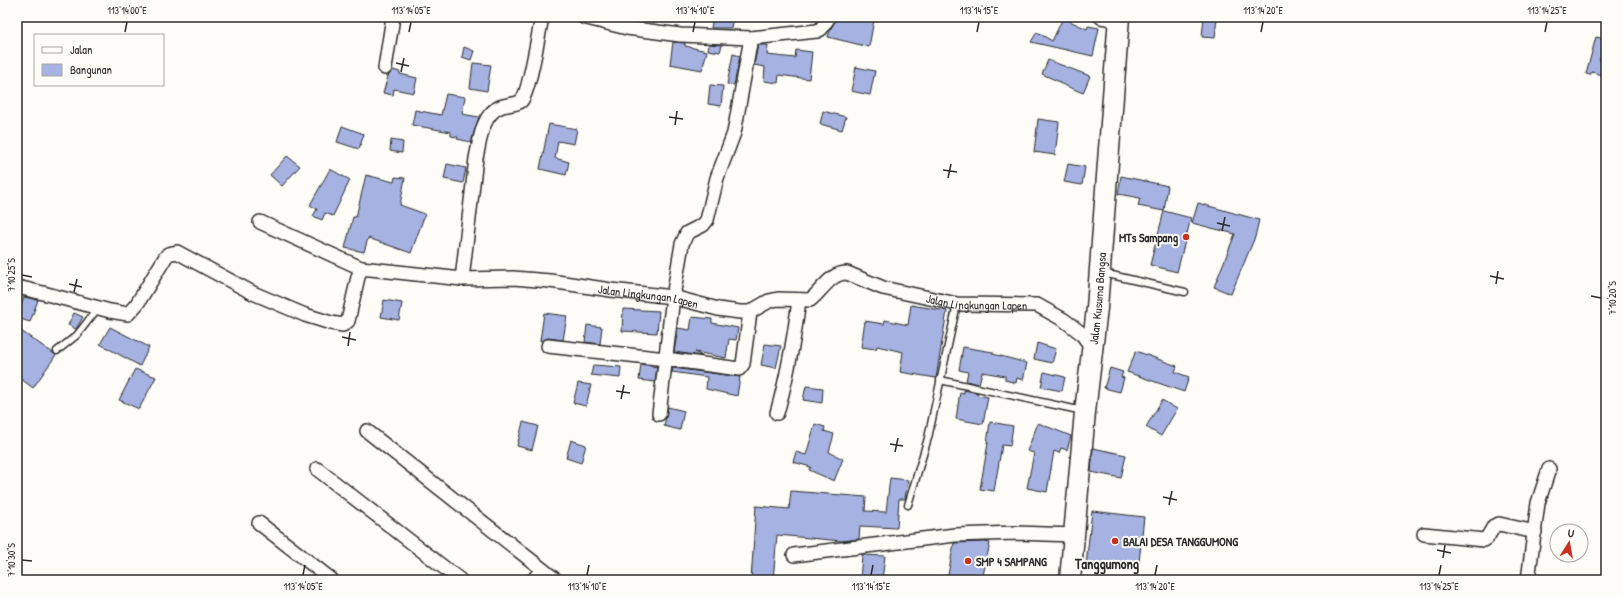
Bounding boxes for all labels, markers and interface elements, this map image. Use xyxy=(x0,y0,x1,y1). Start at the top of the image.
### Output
text: 113°14'00"E xyxy=(107,4,147,17)
text: 113°14'05"E xyxy=(391,4,431,17)
text: 113°14'10"E xyxy=(676,4,715,17)
text: 113°14'15"E xyxy=(960,4,999,17)
text: 113°14'20"E xyxy=(1243,4,1283,17)
text: 113°14'25"E xyxy=(1527,4,1567,17)
legend xyxy=(34,34,164,86)
text: Jalan xyxy=(70,41,92,58)
text: Bangunan xyxy=(70,61,112,78)
place label: MTs Sampang xyxy=(1119,229,1179,247)
marker: MTs Sampang xyxy=(1181,232,1191,242)
street label: Jalan Kusuma Bangsa xyxy=(1084,251,1110,345)
text: 7°10'25"S xyxy=(5,258,18,292)
street label: Jalan Lingkungan Lapen xyxy=(597,280,700,312)
text: 7°10'20"S xyxy=(1606,281,1619,315)
street label: Jalan Lingkungan Lapen xyxy=(925,289,1027,313)
north arrow xyxy=(1549,523,1589,563)
text: U xyxy=(1567,526,1575,541)
place label: BALAI DESA TANGGUMONG xyxy=(1123,533,1238,550)
marker: BALAI DESA TANGGUMONG xyxy=(1110,536,1120,546)
text: 7°10'30"S xyxy=(5,543,18,577)
place label: SMP 4 SAMPANG xyxy=(976,553,1047,570)
district label: Tanggumong xyxy=(1074,554,1139,575)
marker: SMP 4 SAMPANG xyxy=(963,556,973,566)
text: 113°14'05"E xyxy=(283,580,323,593)
text: 113°14'10"E xyxy=(568,580,607,593)
text: 113°14'15"E xyxy=(852,580,891,593)
text: 113°14'20"E xyxy=(1135,580,1175,593)
text: 113°14'25"E xyxy=(1419,580,1459,593)

